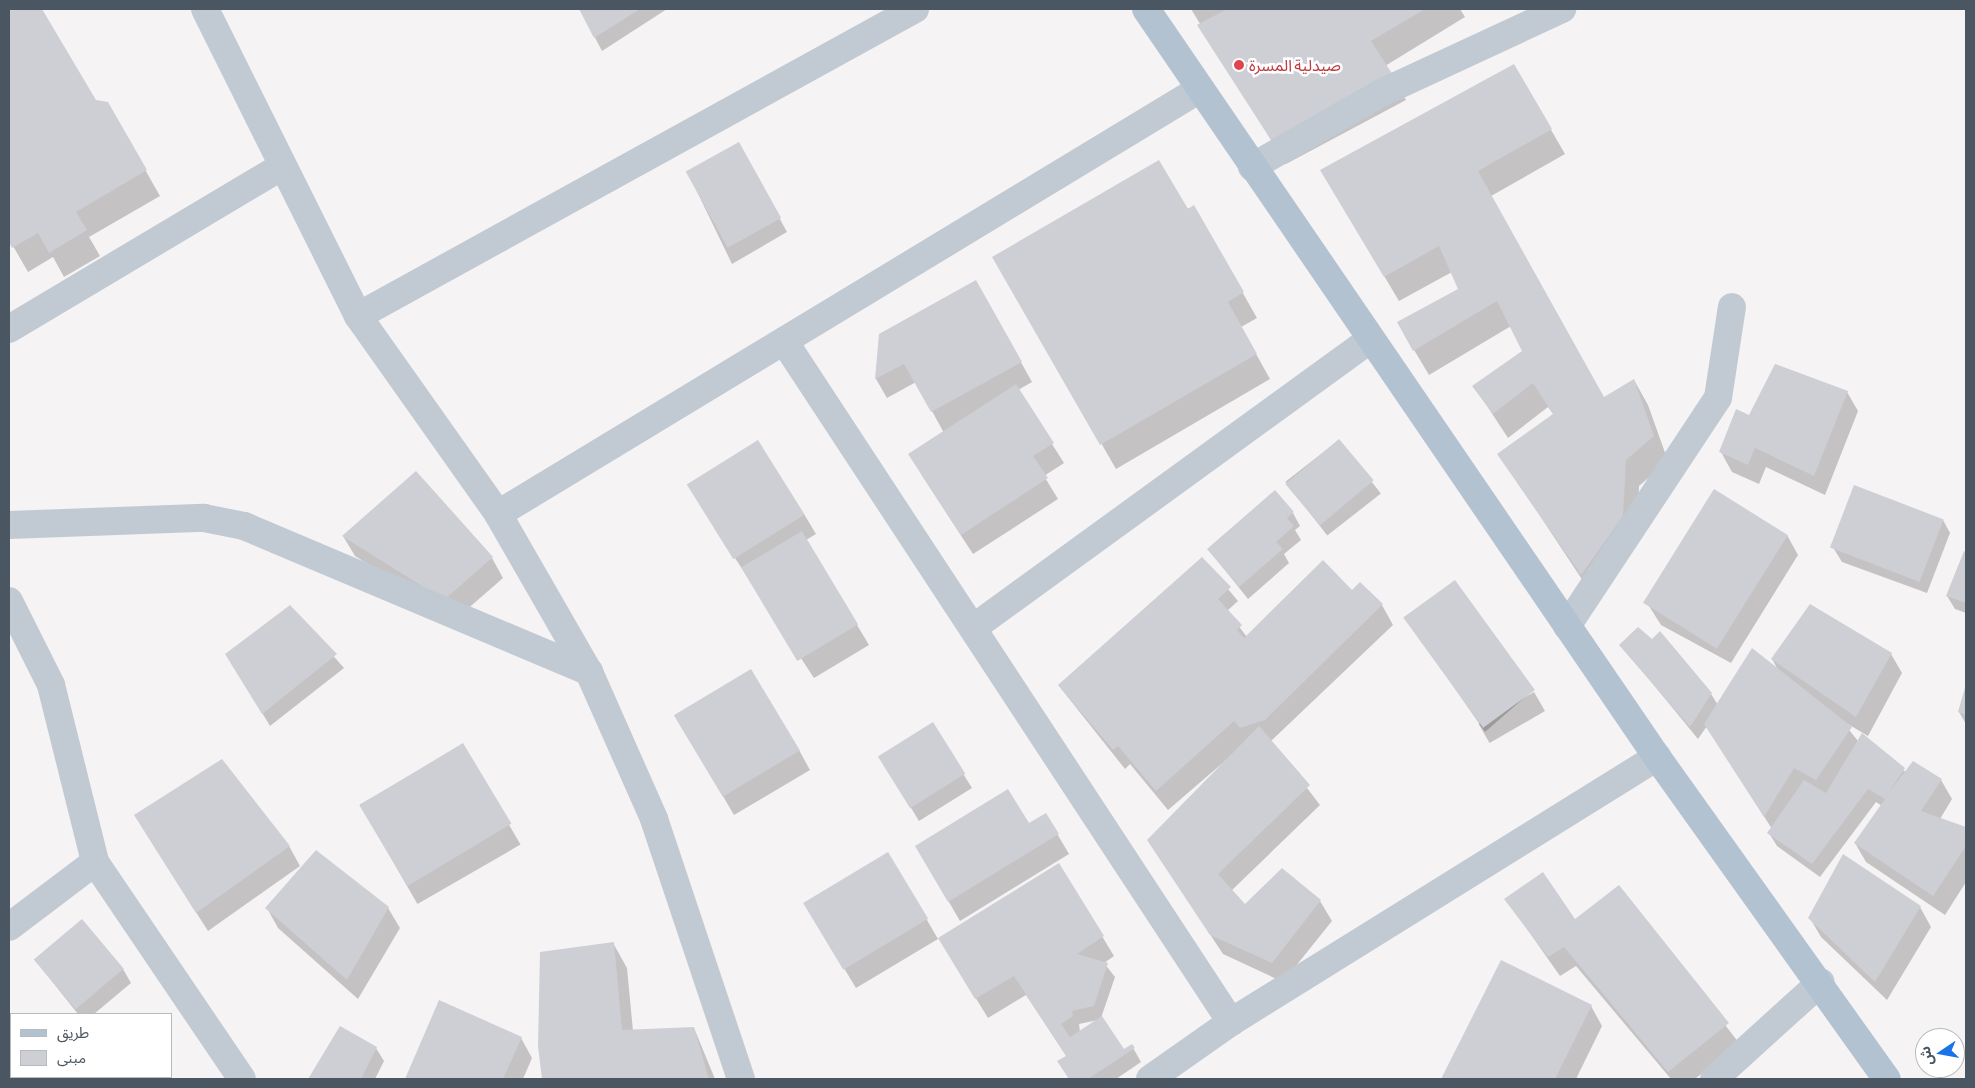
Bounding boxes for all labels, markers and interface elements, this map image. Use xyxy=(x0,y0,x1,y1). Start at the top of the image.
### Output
place label: صيدلية المسرة xyxy=(1249,55,1341,75)
marker: صيدلية المسرة xyxy=(1233,59,1245,71)
legend xyxy=(10,1013,172,1078)
text: طريق xyxy=(57,1024,89,1041)
north arrow xyxy=(1915,1028,1965,1078)
text: ش xyxy=(1916,1045,1936,1067)
text: مبنى xyxy=(57,1049,86,1066)

